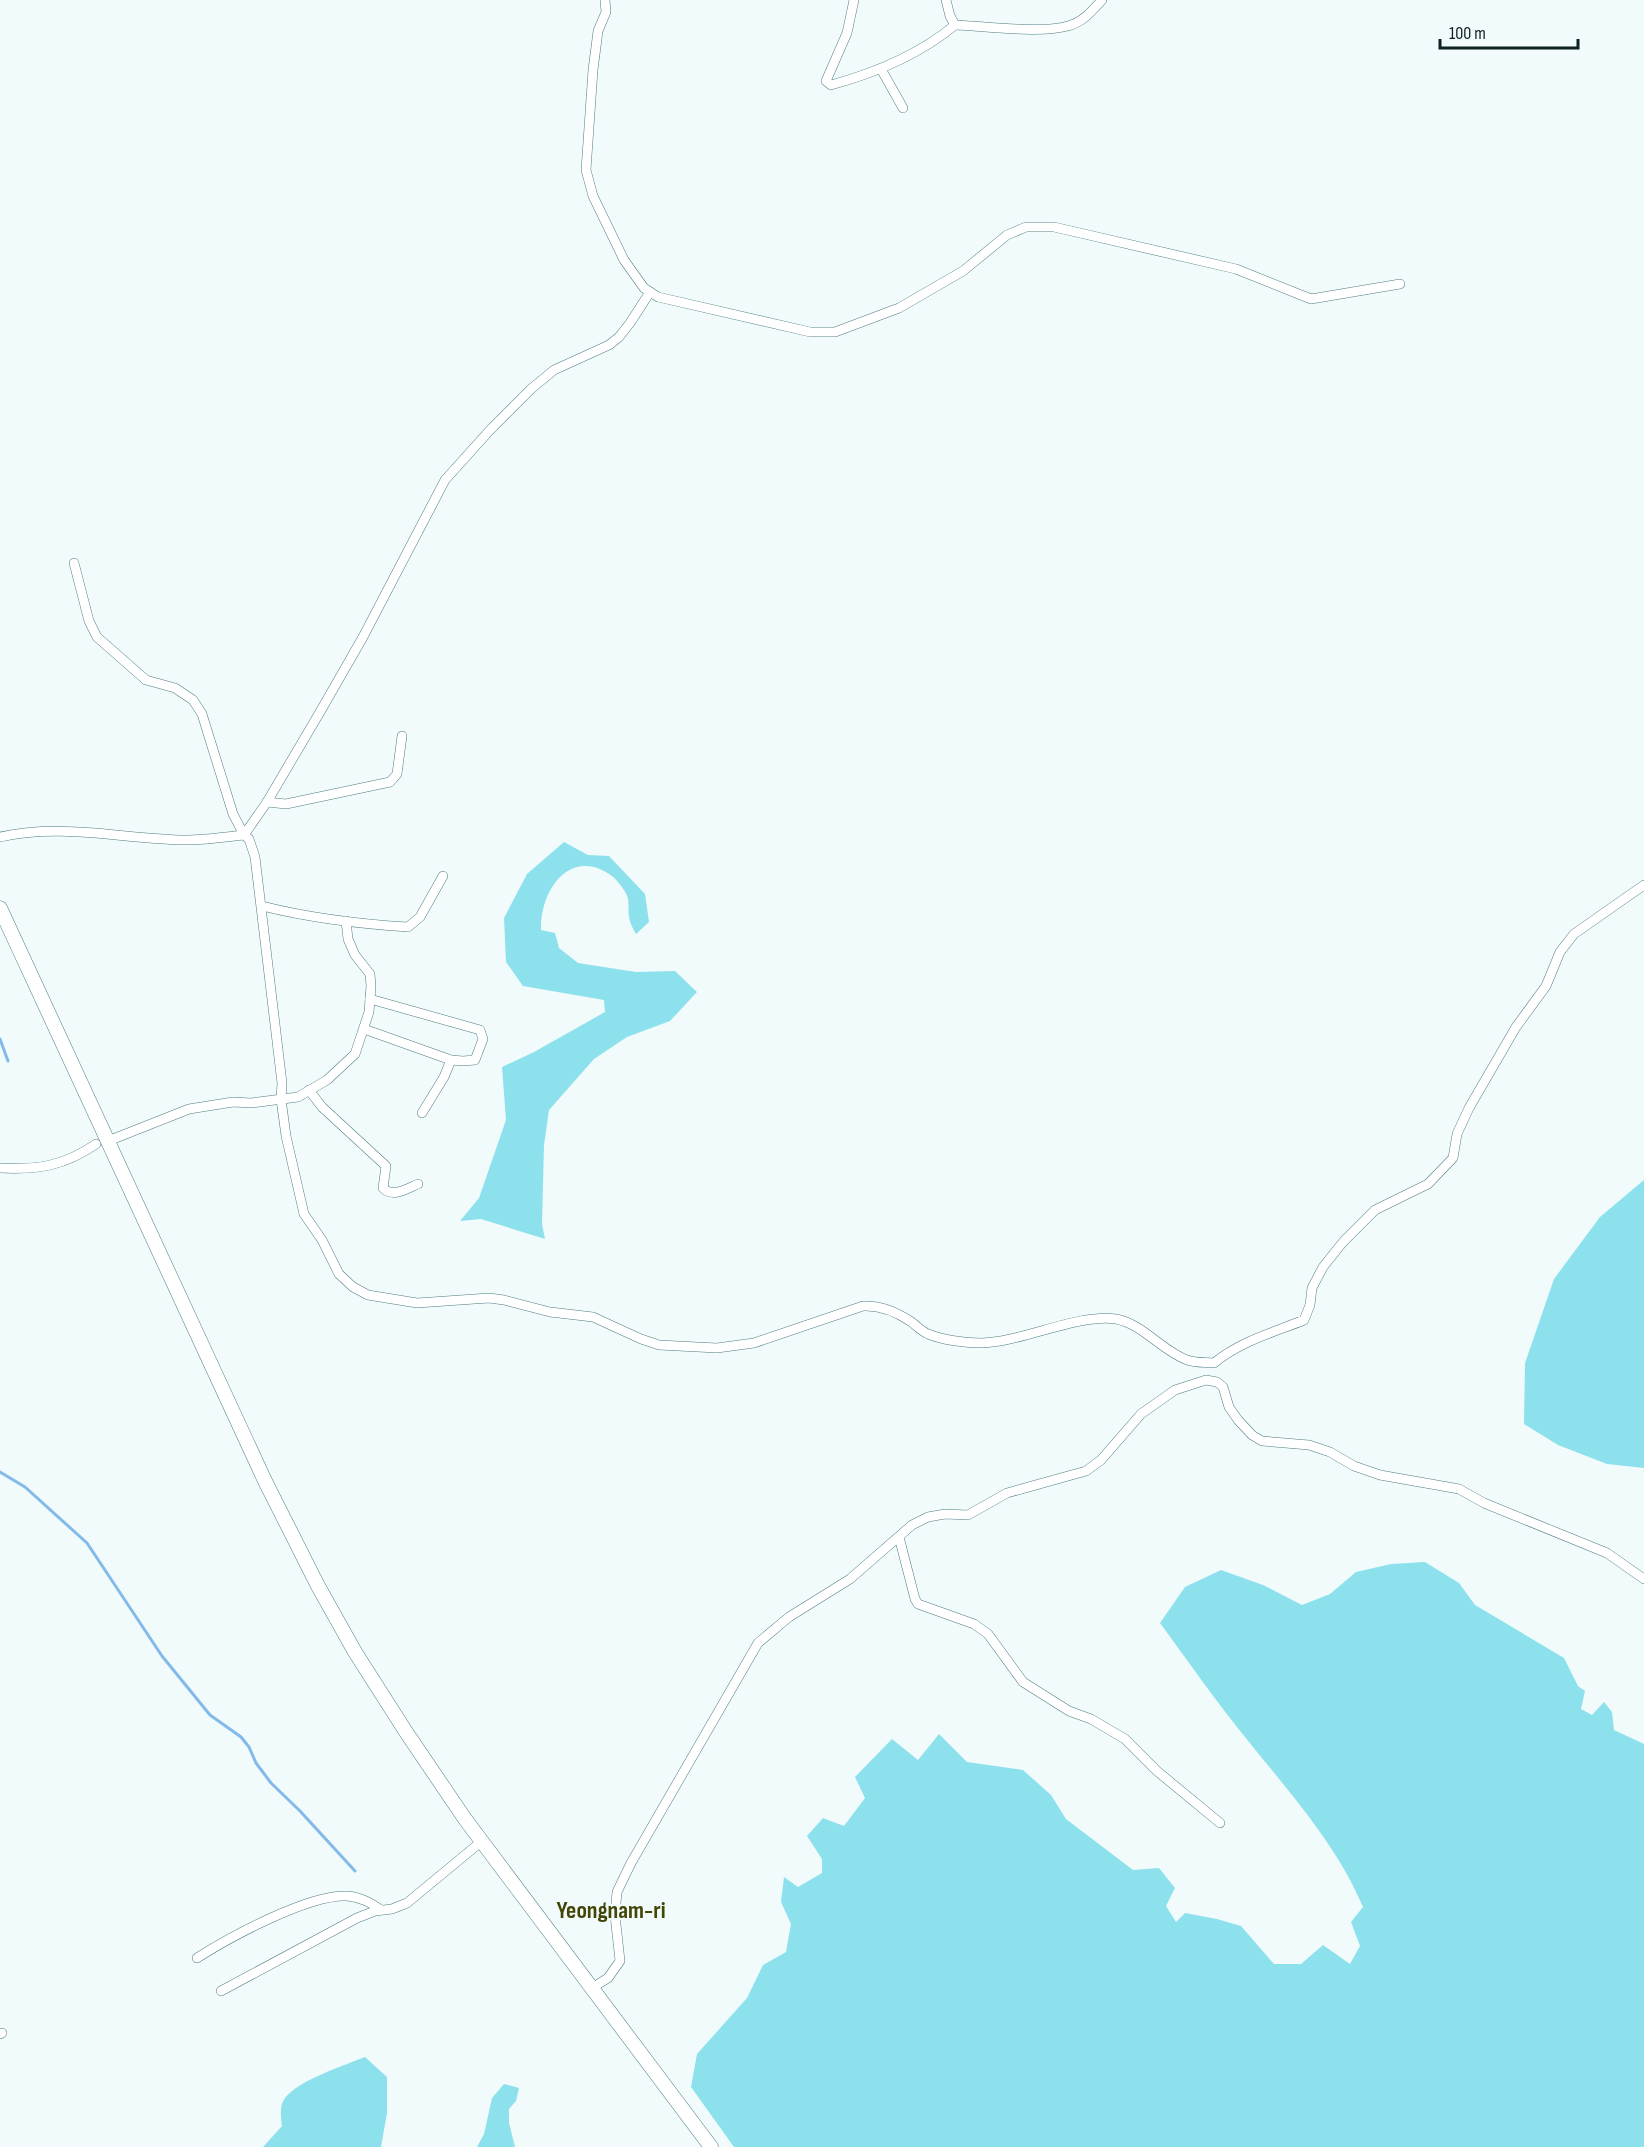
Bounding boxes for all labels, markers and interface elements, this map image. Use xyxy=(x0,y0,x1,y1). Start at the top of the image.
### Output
scale bar xyxy=(1440,12,1578,50)
text: 100 m xyxy=(1449,23,1486,44)
district label: Yeongnam-ri xyxy=(556,1896,666,1925)

